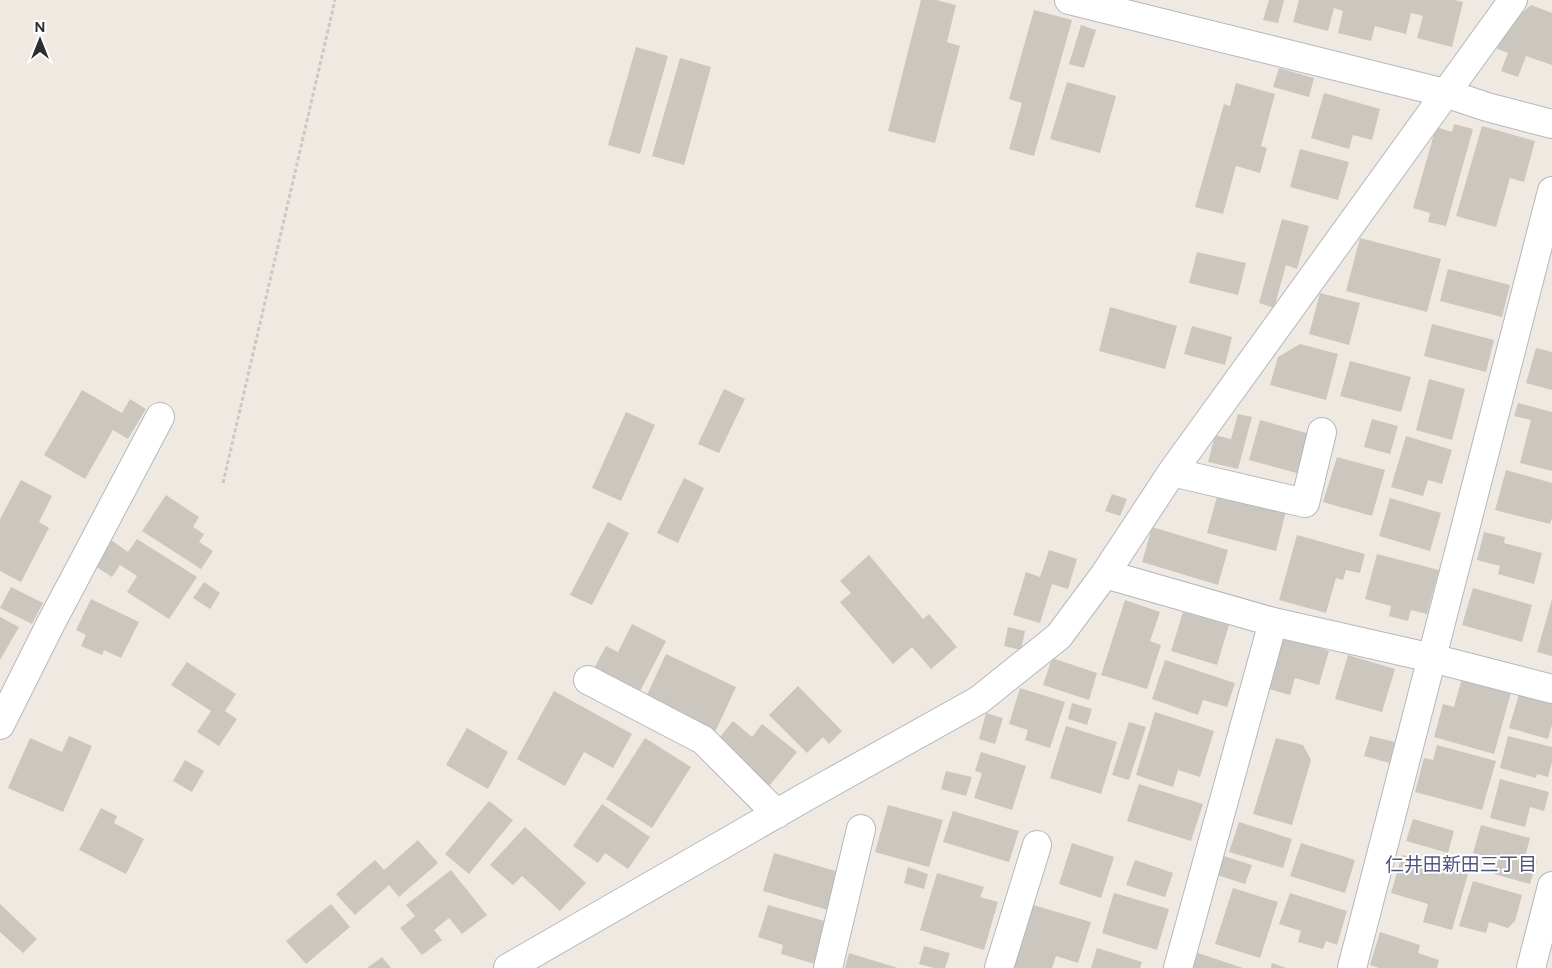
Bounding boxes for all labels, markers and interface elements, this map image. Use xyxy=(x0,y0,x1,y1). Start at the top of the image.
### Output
north arrow xyxy=(15,15,65,65)
text: N xyxy=(35,19,45,36)
district label: 仁井田新田三丁目 xyxy=(1385,853,1537,876)

